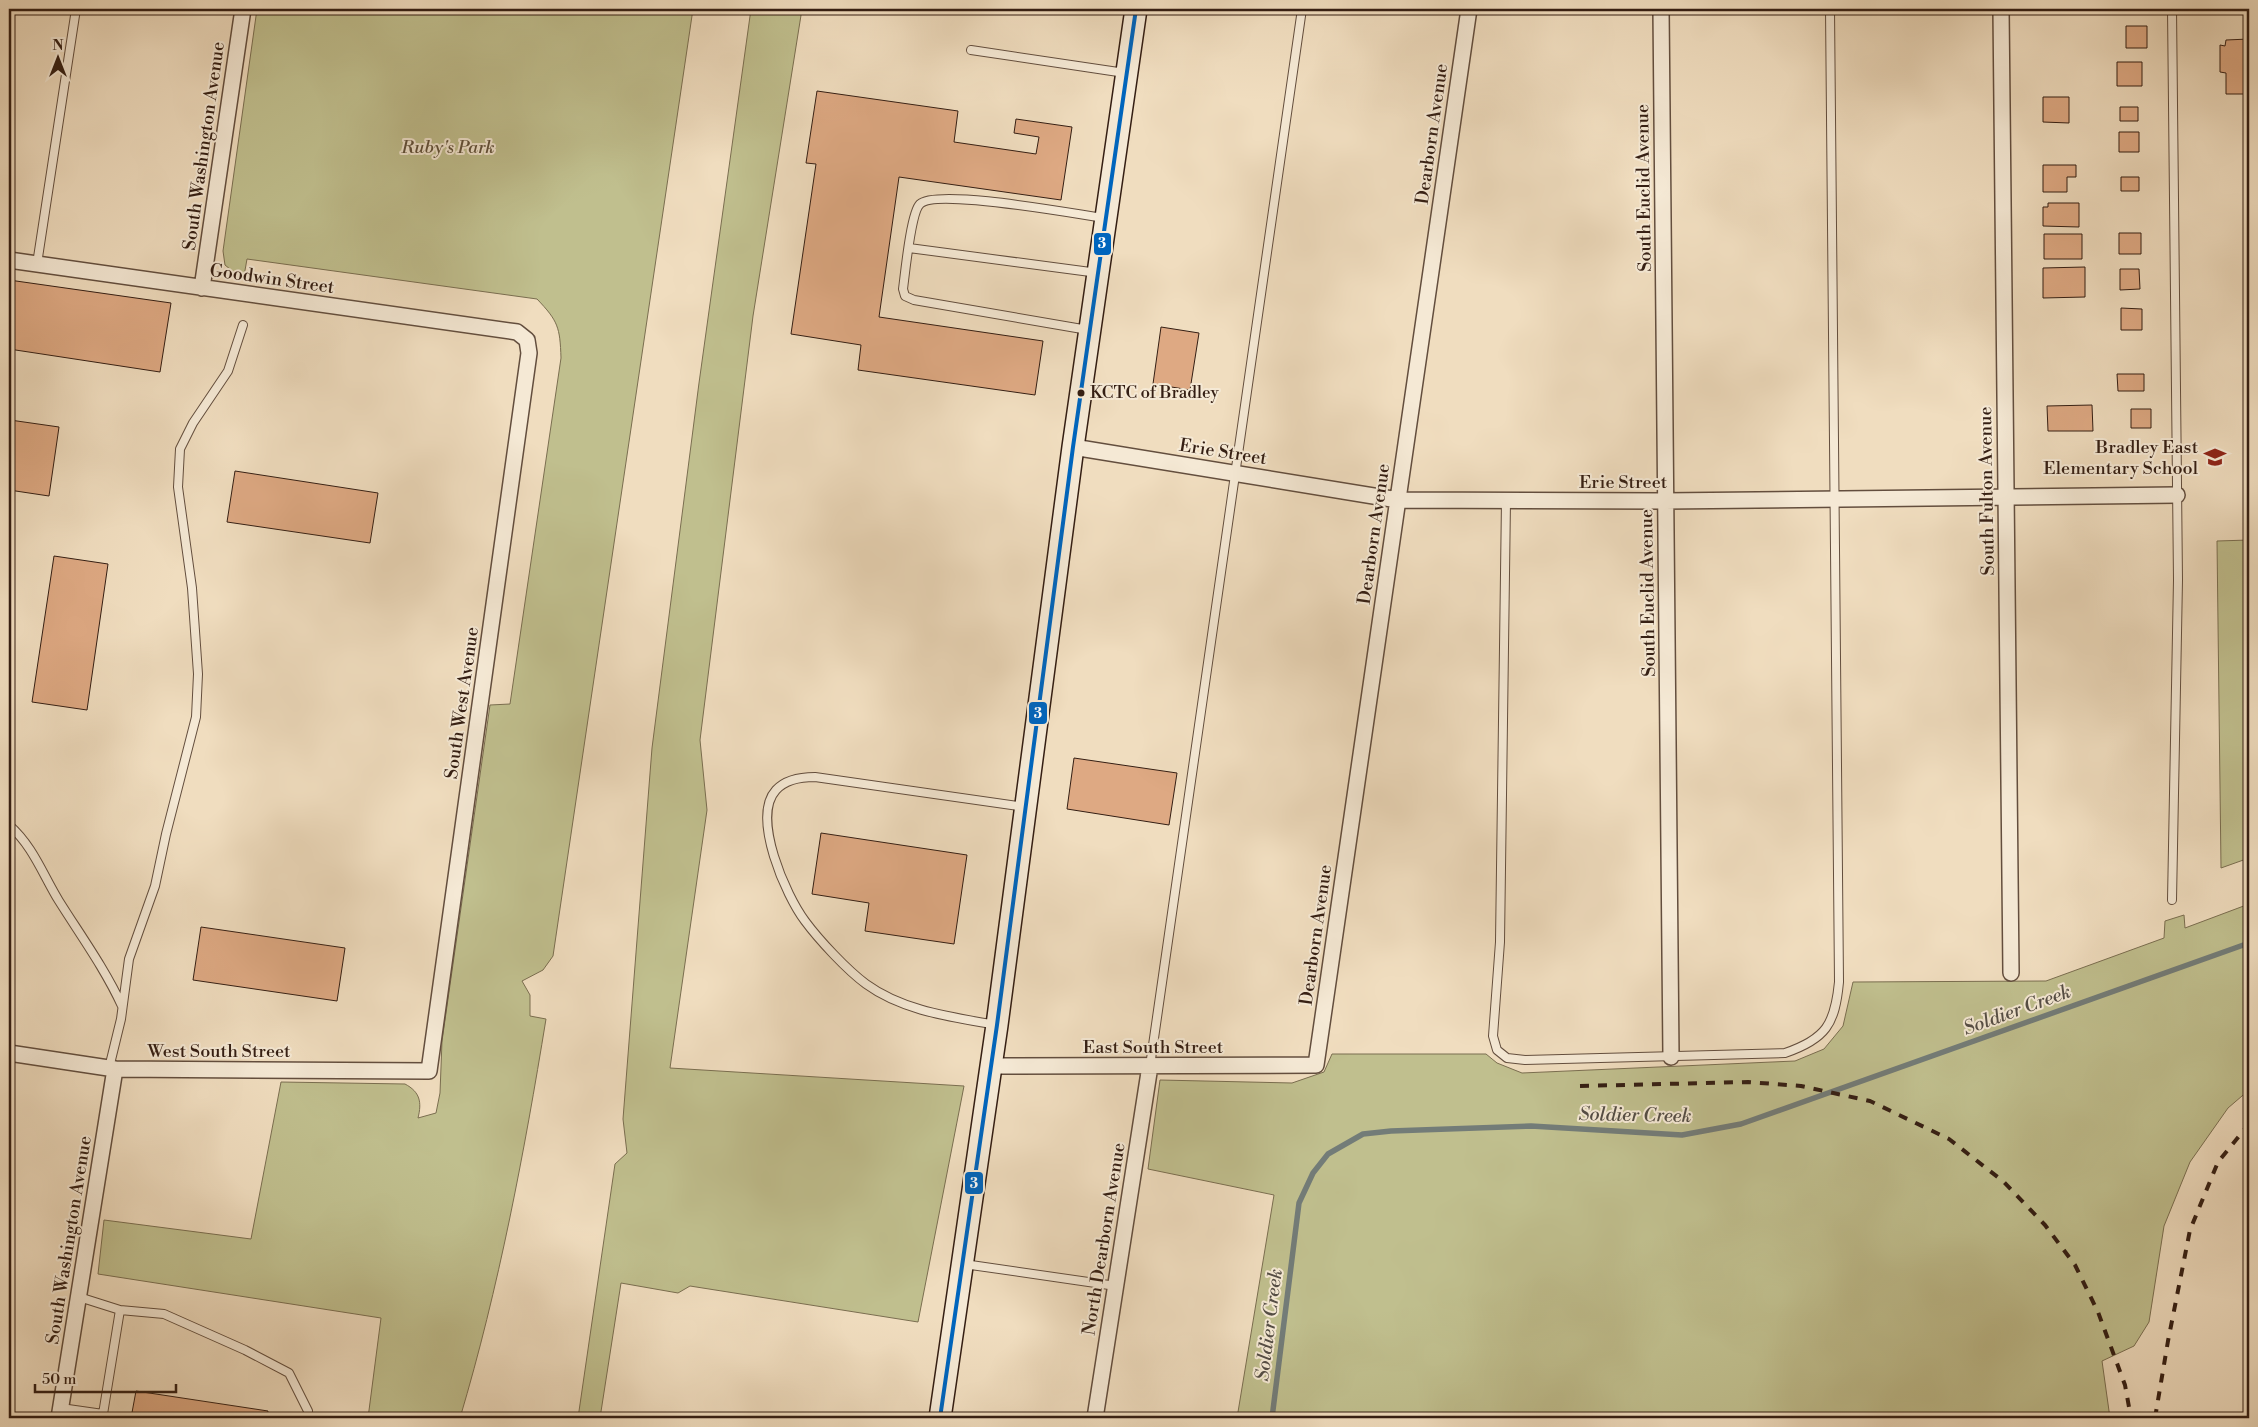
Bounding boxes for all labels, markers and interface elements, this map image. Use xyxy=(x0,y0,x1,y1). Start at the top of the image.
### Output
north arrow xyxy=(32,32,82,82)
text: N xyxy=(52,37,64,55)
street label: South Washington Avenue xyxy=(178,40,230,252)
street label: Dearborn Avenue xyxy=(1411,62,1453,206)
street label: South Euclid Avenue xyxy=(1631,104,1657,272)
park label: Ruby's Park xyxy=(400,136,495,159)
line badge: 3 xyxy=(1093,232,1112,256)
text: 3 xyxy=(1098,235,1106,253)
street label: Goodwin Street xyxy=(208,259,336,299)
place label: KCTC of Bradley xyxy=(1090,382,1220,404)
marker: KCTC of Bradley xyxy=(1076,388,1086,398)
street label: South Fulton Avenue xyxy=(1974,406,2000,576)
street label: Erie Street xyxy=(1178,434,1269,470)
place label: Bradley East Elementary School xyxy=(2043,436,2199,480)
school or university icon: Bradley East Elementary School xyxy=(2202,444,2228,470)
street label: Dearborn Avenue xyxy=(1353,462,1395,606)
street label: Erie Street xyxy=(1579,471,1668,494)
street label: South Euclid Avenue xyxy=(1635,509,1661,677)
street label: South West Avenue xyxy=(440,625,484,781)
line badge: 3 xyxy=(1028,701,1048,725)
text: 3 xyxy=(1034,705,1042,723)
street label: Dearborn Avenue xyxy=(1295,863,1337,1007)
water label: Soldier Creek xyxy=(1960,979,2074,1041)
street label: East South Street xyxy=(1083,1036,1224,1059)
street label: West South Street xyxy=(147,1040,291,1063)
water label: Soldier Creek xyxy=(1578,1102,1692,1128)
street label: South Washington Avenue xyxy=(41,1134,97,1346)
street label: North Dearborn Avenue xyxy=(1077,1141,1131,1337)
line badge: 3 xyxy=(964,1171,984,1195)
text: 3 xyxy=(970,1175,978,1193)
water label: Soldier Creek xyxy=(1250,1267,1288,1383)
scale bar xyxy=(35,1362,176,1394)
text: 50 m xyxy=(42,1370,76,1389)

